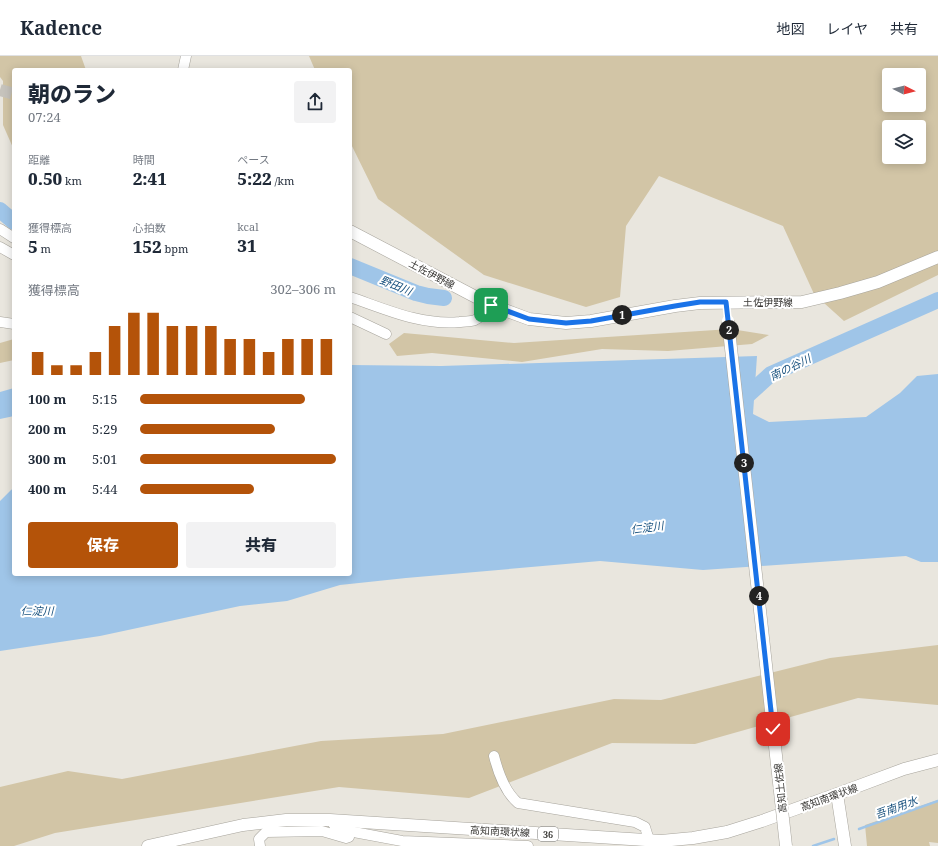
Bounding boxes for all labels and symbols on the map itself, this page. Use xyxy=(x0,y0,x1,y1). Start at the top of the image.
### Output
north arrow xyxy=(882,68,926,112)
street label: 土佐伊野線 xyxy=(407,256,457,292)
water label: 野田川 xyxy=(378,272,415,299)
pin xyxy=(474,288,508,322)
street label: 土佐伊野線 xyxy=(743,295,793,309)
pin: 1 xyxy=(612,305,632,325)
pin: 2 xyxy=(719,320,739,340)
water label: 南の谷川 xyxy=(767,350,814,383)
pin: 3 xyxy=(734,453,754,473)
water label: 仁淀川 xyxy=(630,517,665,536)
pin: 4 xyxy=(749,586,769,606)
water label: 仁淀川 xyxy=(21,603,54,618)
pin xyxy=(756,712,790,746)
street label: 高知土佐線 xyxy=(770,762,790,814)
street label: 高知南環状線 xyxy=(798,780,860,814)
water label: 吾南用水 xyxy=(873,792,920,822)
street label: 高知南環状線 xyxy=(470,822,530,840)
road number: 36 xyxy=(538,827,558,841)

